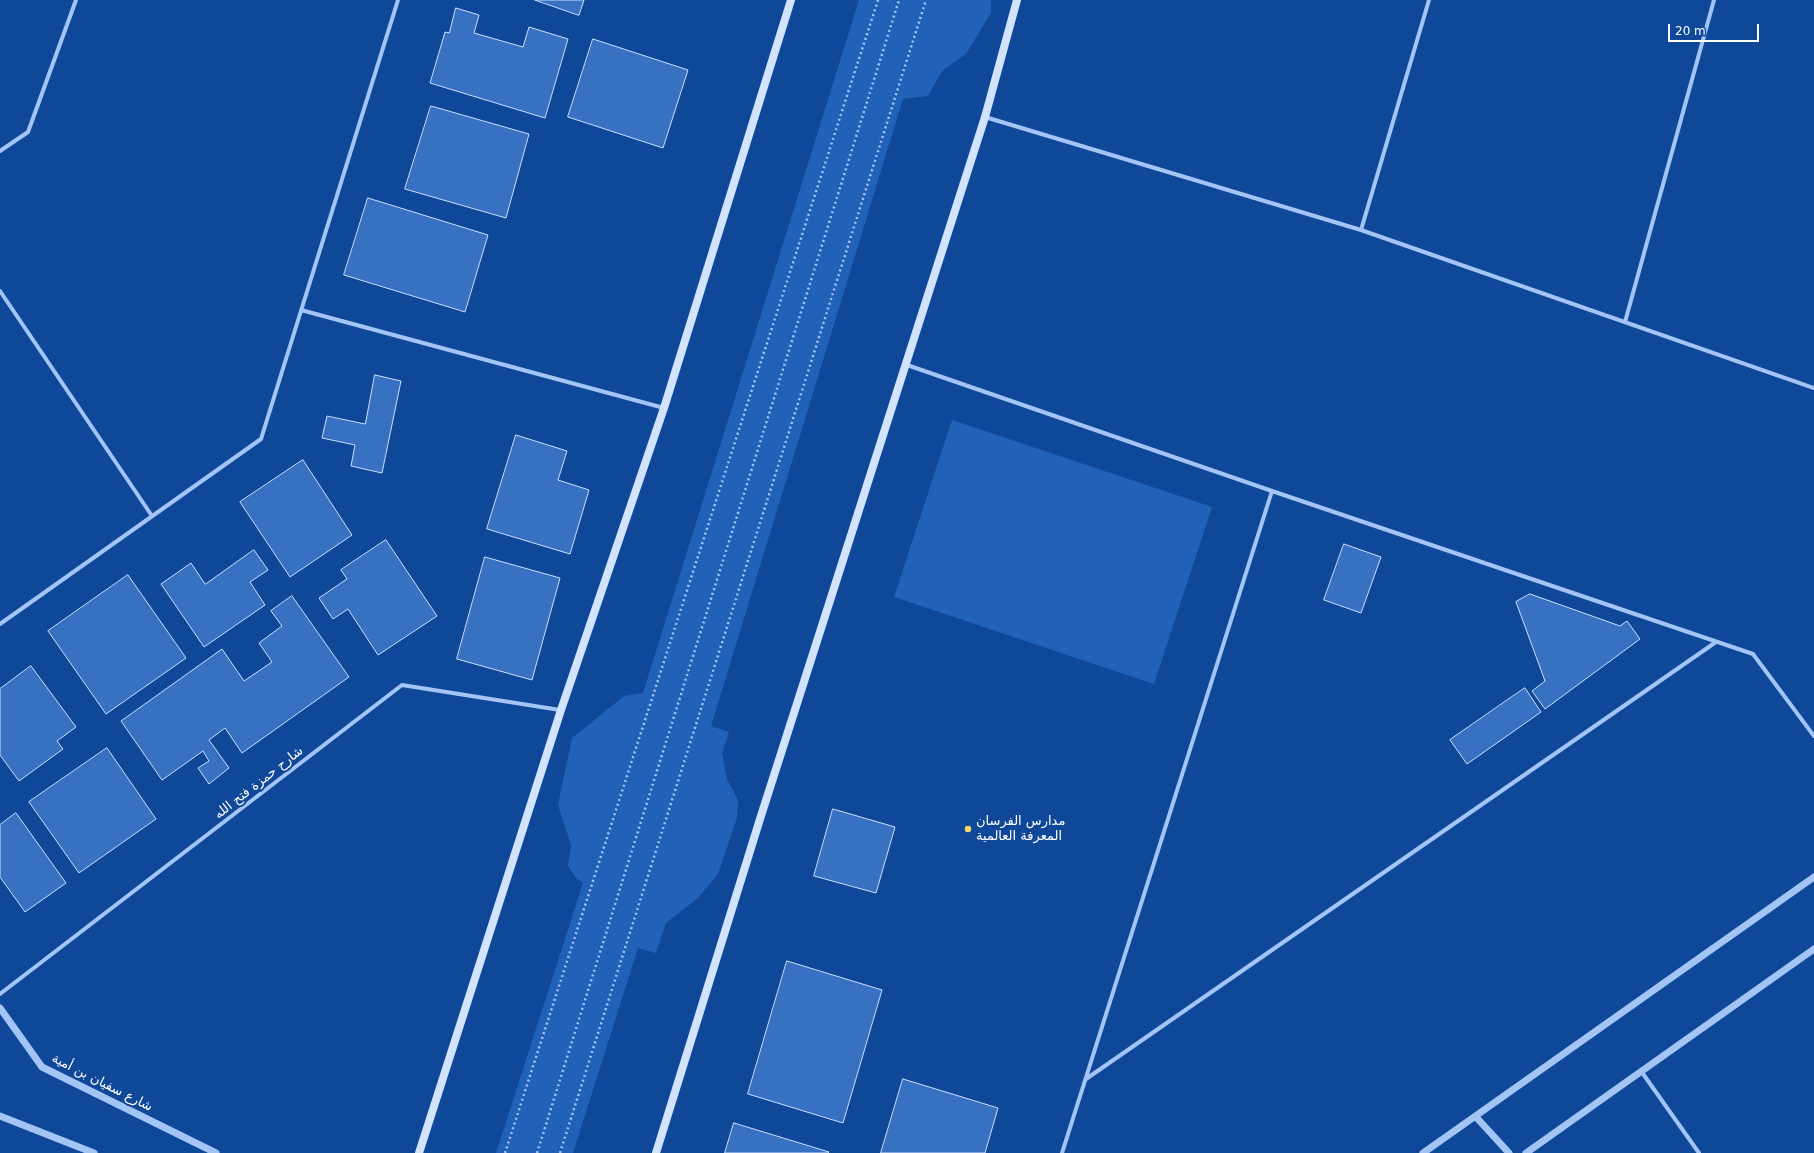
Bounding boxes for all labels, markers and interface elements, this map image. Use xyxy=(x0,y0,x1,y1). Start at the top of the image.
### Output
scale bar xyxy=(1670,16,1761,42)
text: 20 m xyxy=(1675,24,1706,38)
street label: شارح حمزة فتح الله xyxy=(211,743,307,823)
place label: مدارس الفرسان المعرفة العالمية xyxy=(976,814,1065,845)
marker: مدارس الفرسان المعرفة العالمية xyxy=(963,824,973,834)
street label: شارع سفيان بن أمية xyxy=(49,1051,155,1115)

